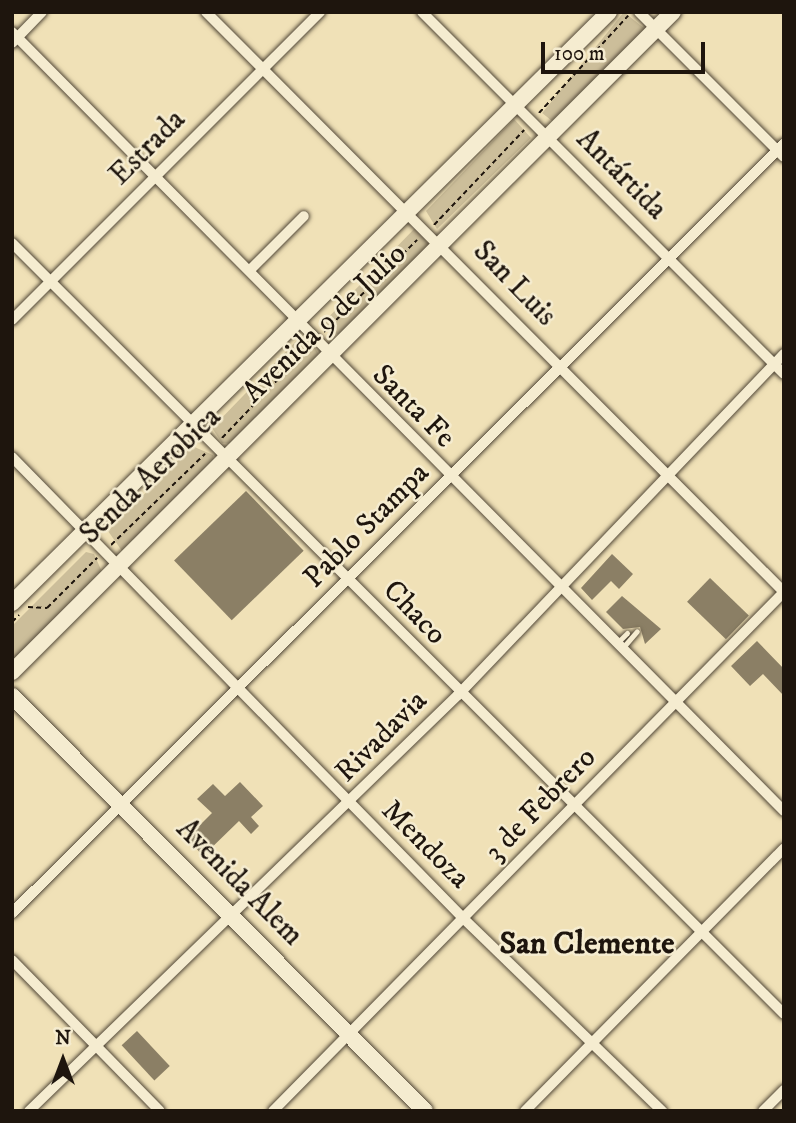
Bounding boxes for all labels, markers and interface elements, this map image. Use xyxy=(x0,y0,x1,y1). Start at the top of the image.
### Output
scale bar xyxy=(544,28,708,72)
text: 100 m xyxy=(554,41,605,67)
street label: Estrada xyxy=(103,103,193,193)
street label: Antártida xyxy=(568,122,674,228)
street label: San Luis xyxy=(465,234,563,334)
street label: Avenida 9 de Julio xyxy=(236,237,414,411)
street label: Santa Fe xyxy=(364,358,462,456)
street label: Senda Aerobica xyxy=(73,400,229,552)
street label: Pablo Stampa xyxy=(297,456,437,596)
street label: Chaco xyxy=(375,573,453,653)
street label: Rivadavia xyxy=(329,684,435,790)
street label: 3 de Febrero xyxy=(478,740,604,870)
street label: Mendoza xyxy=(373,793,477,897)
street label: Avenida Alem xyxy=(168,812,310,954)
district label: San Clemente xyxy=(499,925,675,963)
north arrow xyxy=(28,1025,98,1095)
text: N xyxy=(55,1027,71,1050)

